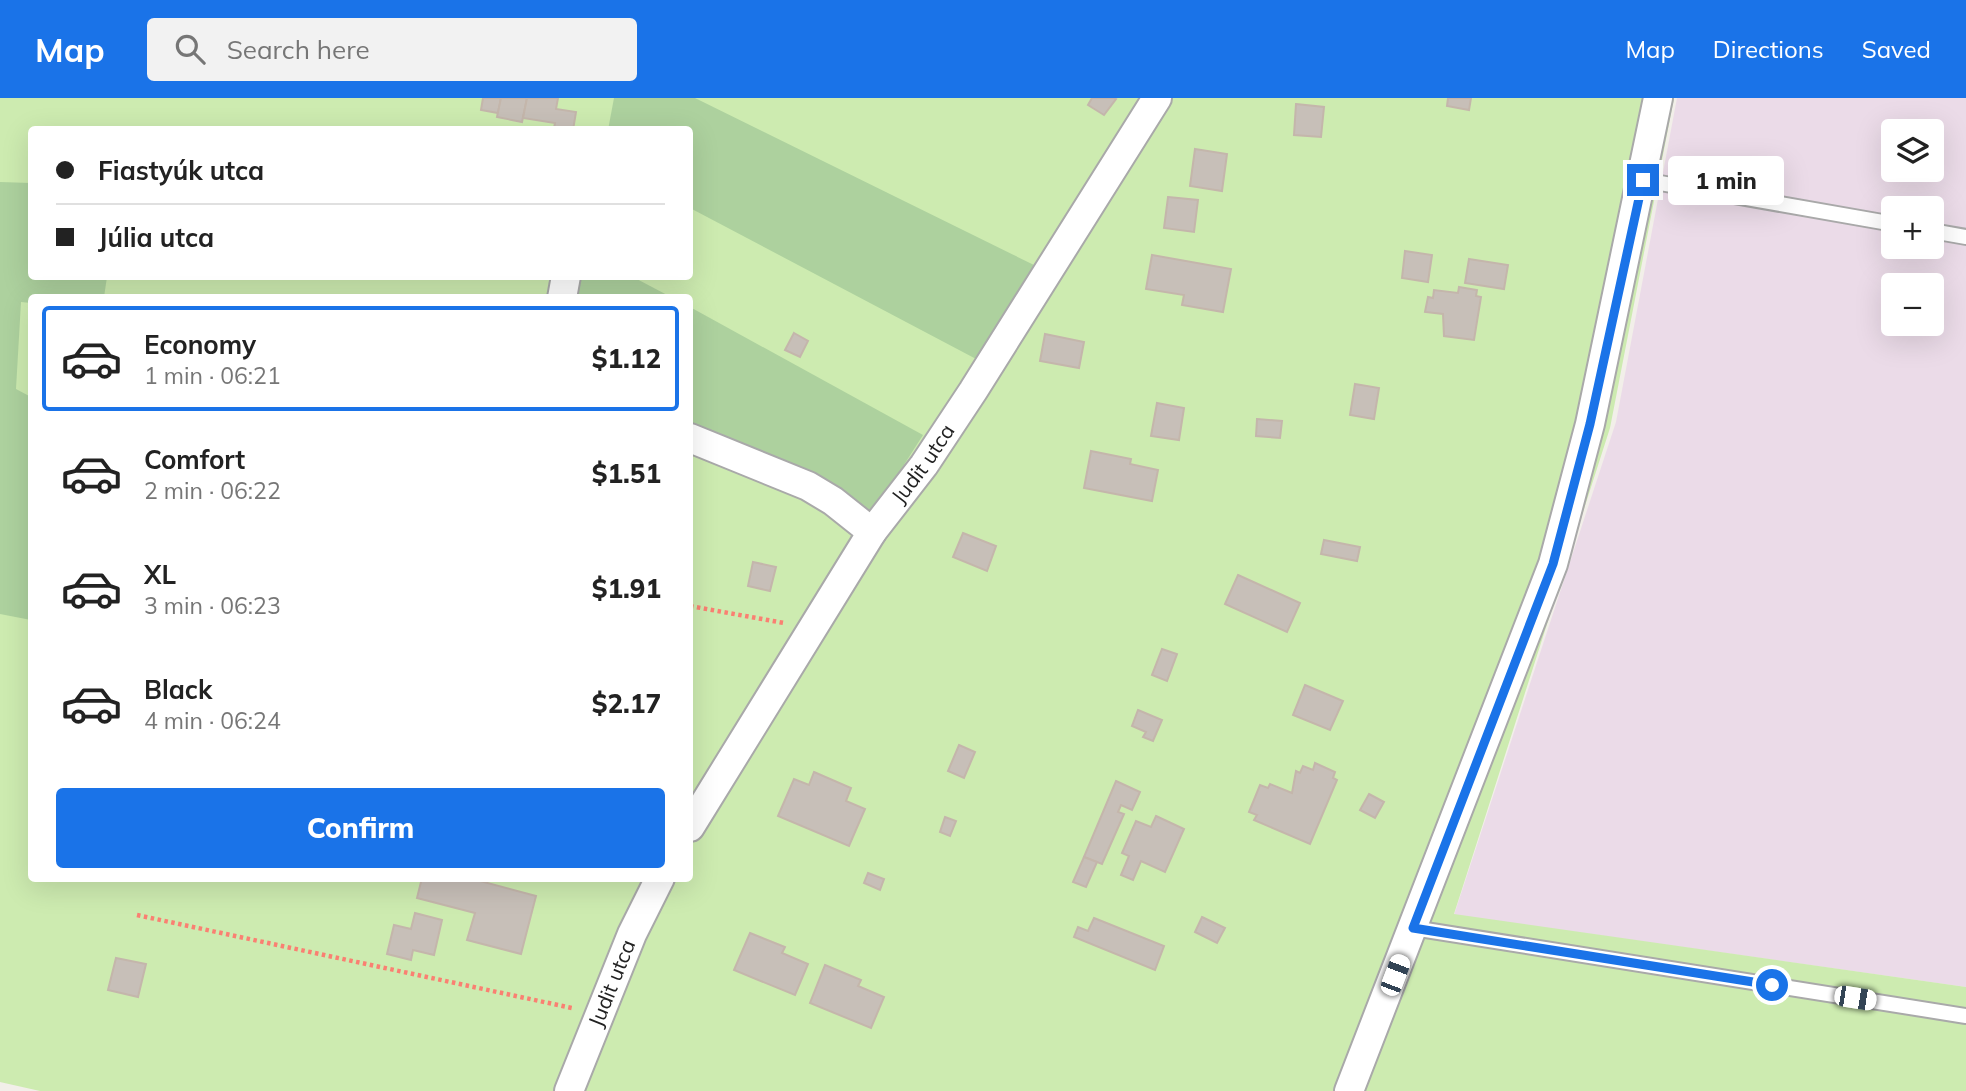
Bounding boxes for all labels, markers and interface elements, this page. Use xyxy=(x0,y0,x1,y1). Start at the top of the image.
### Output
search box xyxy=(147,18,637,81)
text: Map xyxy=(35,29,105,70)
icon: search xyxy=(171,30,209,68)
text: Search here xyxy=(227,33,370,66)
text: Map xyxy=(1625,34,1675,64)
text: Directions xyxy=(1713,34,1824,64)
text: Saved xyxy=(1862,34,1931,64)
map controls xyxy=(1881,119,1944,336)
button: layers xyxy=(1881,119,1944,182)
text: Fiastyúk utca xyxy=(98,154,264,187)
callout: 1 min xyxy=(1668,155,1783,204)
route end xyxy=(1627,164,1659,196)
text: 1 min xyxy=(1695,166,1757,195)
button: + xyxy=(1881,196,1944,259)
text: Júlia utca xyxy=(98,221,214,254)
button: − xyxy=(1881,273,1944,336)
icon: car xyxy=(60,327,123,390)
text: Economy xyxy=(144,328,256,361)
text: $1.12 xyxy=(592,342,661,375)
text: 1 min · 06:21 xyxy=(144,361,281,390)
street label: Judit utca xyxy=(885,419,960,508)
icon: car xyxy=(60,442,123,505)
text: Comfort xyxy=(144,443,245,476)
text: $1.51 xyxy=(592,457,661,490)
text: 2 min · 06:22 xyxy=(144,476,281,505)
icon: car xyxy=(60,557,123,620)
text: XL xyxy=(144,558,176,591)
text: $1.91 xyxy=(592,572,661,605)
text: 3 min · 06:23 xyxy=(144,591,281,620)
icon: car xyxy=(60,672,123,735)
text: Black xyxy=(144,673,212,706)
text: $2.17 xyxy=(592,687,661,720)
text: 4 min · 06:24 xyxy=(144,706,281,735)
button: Confirm xyxy=(56,788,665,868)
street label: Judit utca xyxy=(582,936,640,1030)
car xyxy=(1378,952,1413,998)
route start xyxy=(1756,969,1788,1001)
car xyxy=(1833,984,1878,1012)

